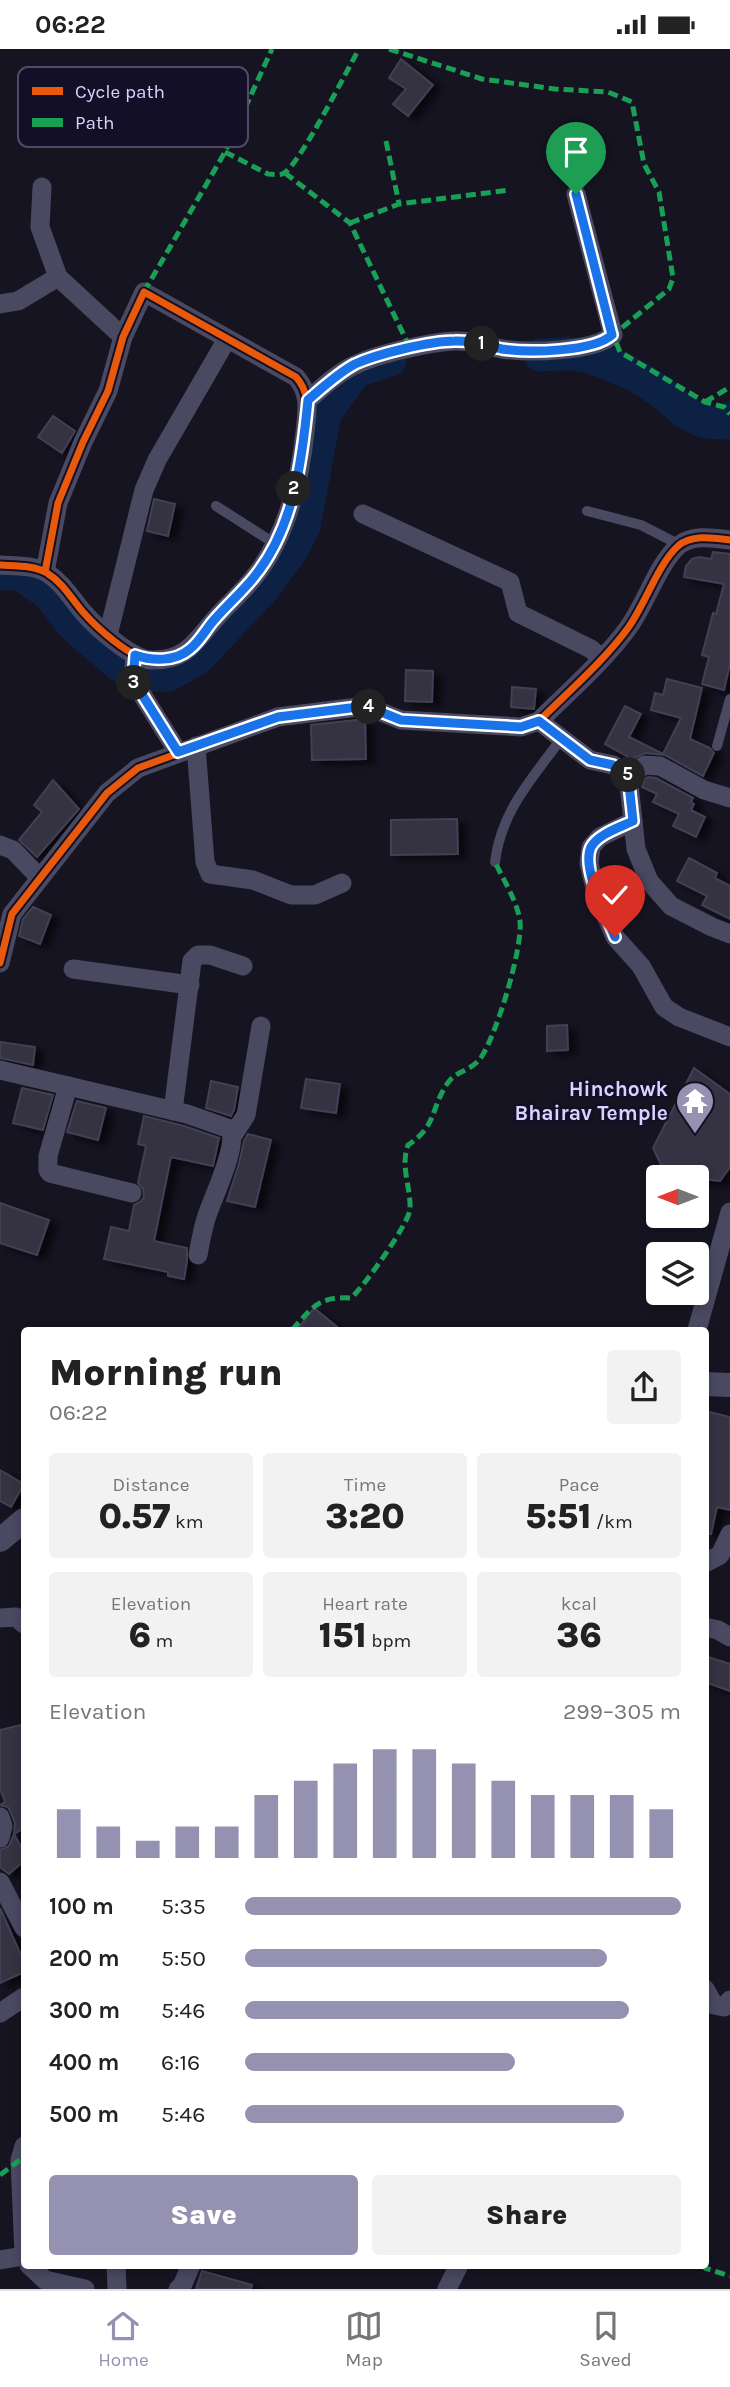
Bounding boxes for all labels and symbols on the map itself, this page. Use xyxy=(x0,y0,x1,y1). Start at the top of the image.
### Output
legend xyxy=(18,67,248,147)
text: Cycle path xyxy=(75,81,165,103)
text: Path xyxy=(75,112,115,134)
pin xyxy=(546,122,606,194)
pin: 1 xyxy=(464,327,500,361)
pin: 2 xyxy=(276,471,312,507)
pin: 3 xyxy=(116,665,152,701)
pin: 4 xyxy=(352,689,386,725)
pin: 5 xyxy=(610,757,646,793)
pin xyxy=(585,865,645,937)
place label: Hinchowk Bhairav Temple xyxy=(515,1077,669,1125)
temple icon: Hinchowk Bhairav Temple xyxy=(674,1080,716,1135)
north arrow xyxy=(646,1165,709,1229)

